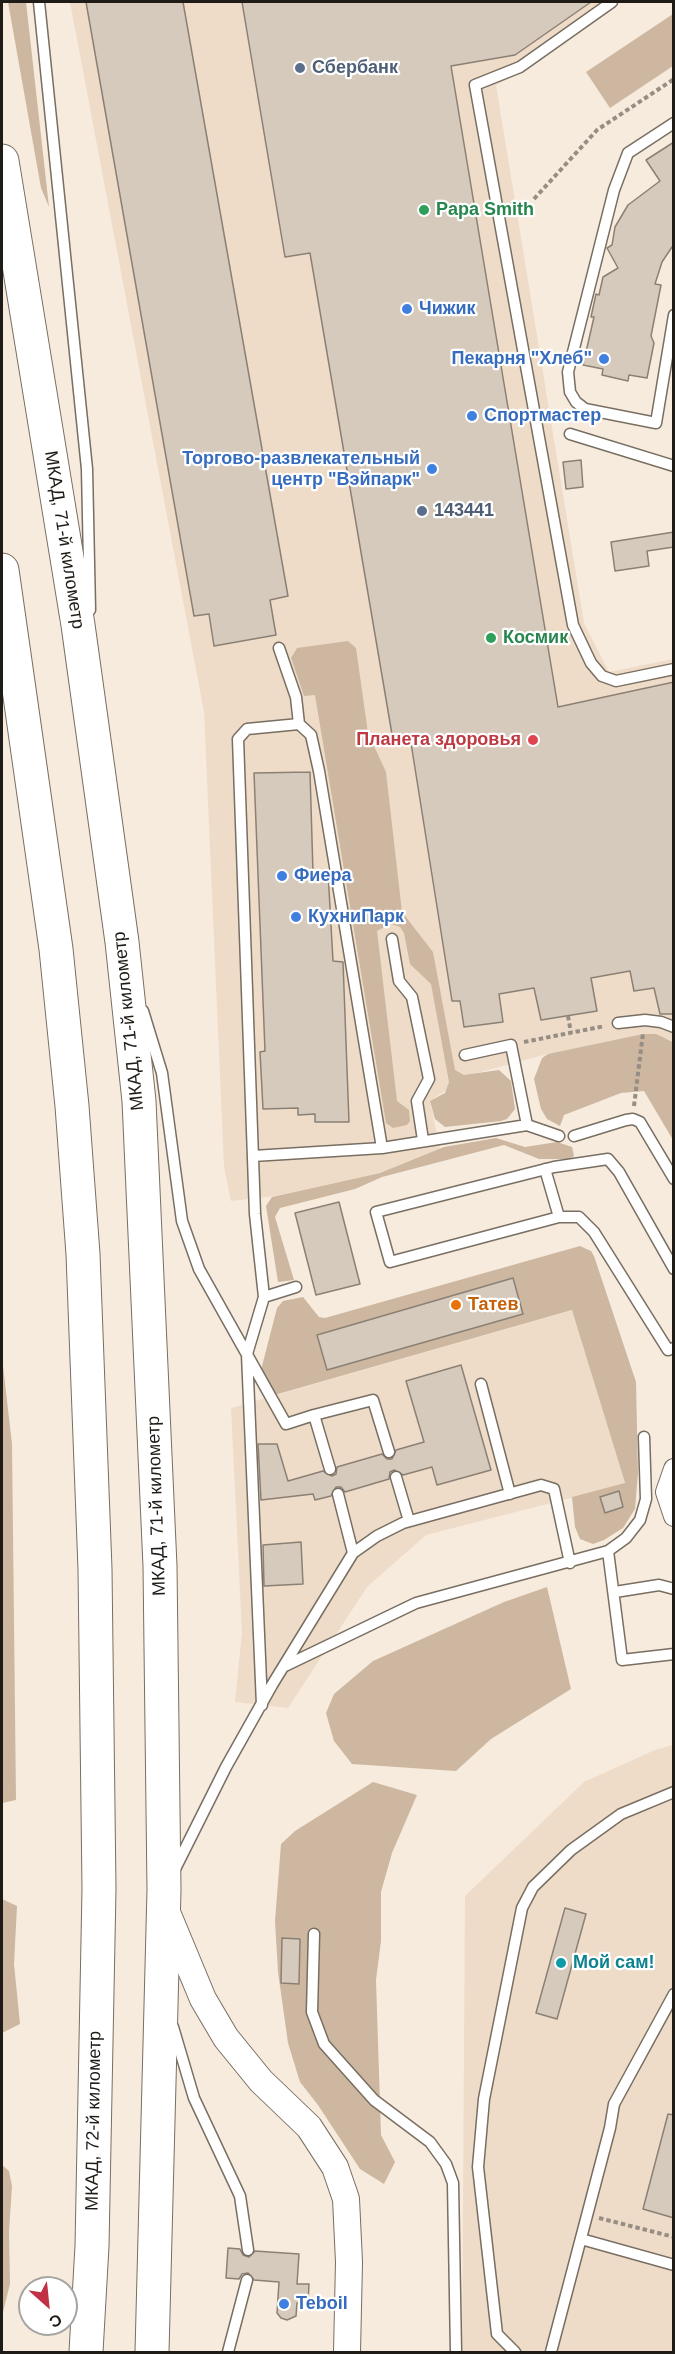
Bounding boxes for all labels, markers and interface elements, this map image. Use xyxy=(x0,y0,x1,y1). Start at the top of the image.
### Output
place label: Сбербанк xyxy=(312,57,398,79)
marker: Сбербанк xyxy=(293,61,307,75)
place label: Papa Smith xyxy=(436,199,534,221)
marker: Papa Smith xyxy=(417,203,431,217)
place label: Чижик xyxy=(419,298,476,320)
marker: Чижик xyxy=(400,302,414,316)
place label: Пекарня "Хлеб" xyxy=(451,348,592,370)
marker: Пекарня "Хлеб" xyxy=(597,352,611,366)
place label: Спортмастер xyxy=(484,405,601,427)
marker: Спортмастер xyxy=(465,409,479,423)
place label: Торгово-развлекательный центр "Вэйпарк" xyxy=(182,448,420,490)
street label: МКАД, 71-й километр xyxy=(39,449,89,631)
marker: Торгово-развлекательный центр "Вэйпарк" xyxy=(425,462,439,476)
place label: 143441 xyxy=(434,500,494,522)
marker: 143441 xyxy=(415,504,429,518)
place label: Космик xyxy=(503,627,568,649)
marker: Космик xyxy=(484,631,498,645)
place label: Планета здоровья xyxy=(356,729,521,751)
marker: Планета здоровья xyxy=(526,733,540,747)
place label: Фиера xyxy=(294,865,351,887)
marker: Фиера xyxy=(275,869,289,883)
place label: КухниПарк xyxy=(308,906,404,928)
marker: КухниПарк xyxy=(289,910,303,924)
street label: МКАД, 71-й километр xyxy=(109,930,149,1112)
place label: Татев xyxy=(468,1294,518,1316)
marker: Татев xyxy=(449,1298,463,1312)
street label: МКАД, 71-й километр xyxy=(143,1416,171,1596)
place label: Мой сам! xyxy=(573,1952,655,1974)
marker: Мой сам! xyxy=(554,1956,568,1970)
street label: МКАД, 72-й километр xyxy=(82,2031,106,2211)
north arrow xyxy=(18,2276,78,2336)
place label: Teboil xyxy=(296,2293,348,2315)
marker: Teboil xyxy=(277,2297,291,2311)
text: С xyxy=(46,2311,65,2331)

